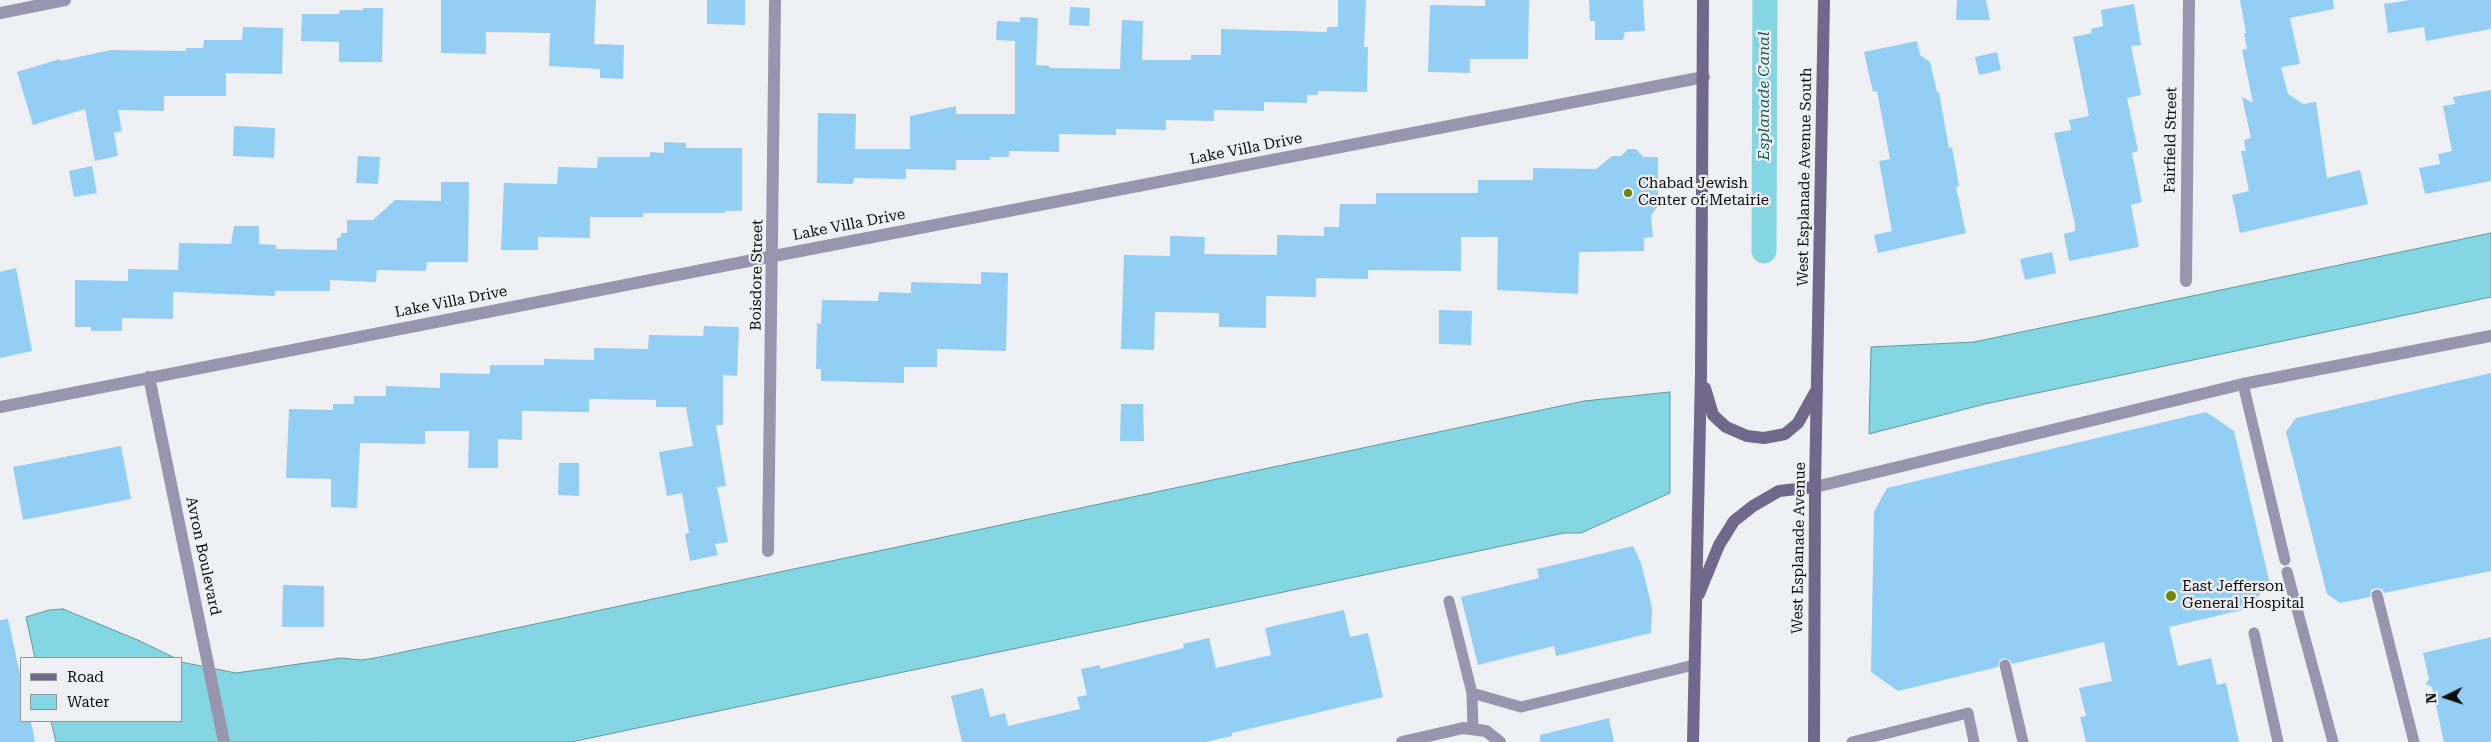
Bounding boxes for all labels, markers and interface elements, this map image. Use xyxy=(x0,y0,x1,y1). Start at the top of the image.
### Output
water label: Esplanade Canal xyxy=(1754,32,1774,160)
street label: West Esplanade Avenue South xyxy=(1794,67,1816,287)
street label: Fairfield Street xyxy=(2161,87,2181,193)
street label: Lake Villa Drive xyxy=(1188,129,1304,169)
place label: Chabad Jewish Center of Metairie xyxy=(1638,175,1769,210)
marker: Chabad Jewish Center of Metairie xyxy=(1622,187,1634,199)
street label: Lake Villa Drive xyxy=(791,205,907,245)
street label: Boisdore Street xyxy=(747,219,767,331)
street label: Lake Villa Drive xyxy=(393,282,509,322)
street label: West Esplanade Avenue xyxy=(1789,462,1809,634)
street label: Avron Boulevard xyxy=(182,495,224,617)
place label: East Jefferson General Hospital xyxy=(2182,578,2304,613)
marker: East Jefferson General Hospital xyxy=(2164,589,2178,603)
legend xyxy=(20,657,182,722)
text: Road xyxy=(67,668,104,686)
north arrow xyxy=(2421,672,2471,722)
text: N xyxy=(2423,692,2439,704)
text: Water xyxy=(67,693,109,711)

